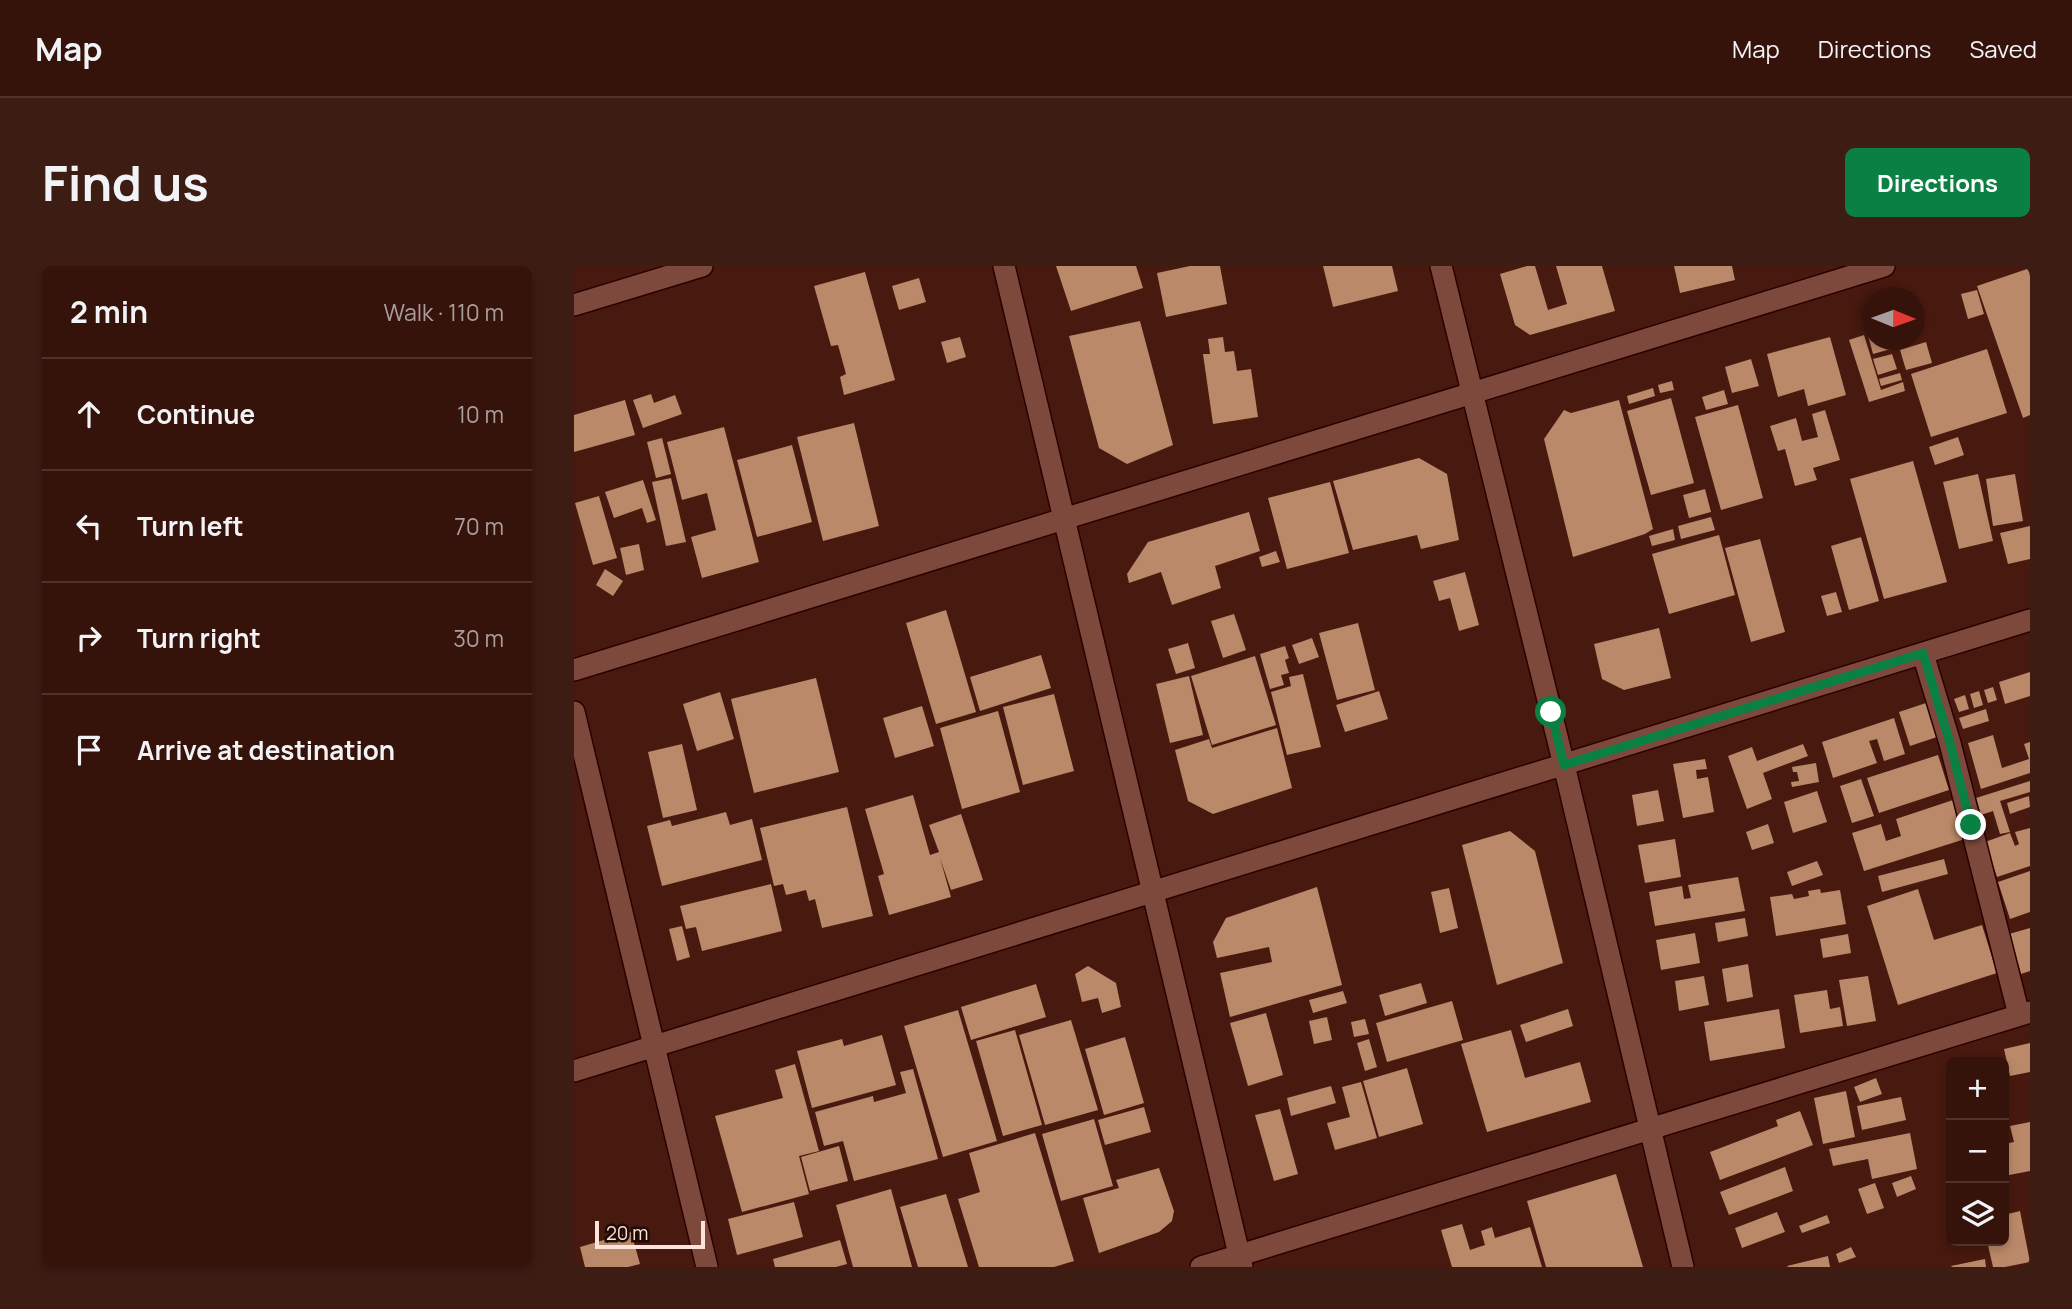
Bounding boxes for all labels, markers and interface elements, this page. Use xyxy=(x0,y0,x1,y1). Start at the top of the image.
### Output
text: Map xyxy=(35,26,103,71)
text: Map xyxy=(1732,32,1780,65)
text: Directions xyxy=(1818,32,1931,65)
text: Saved xyxy=(1969,32,2037,65)
button: Directions xyxy=(1845,148,2030,217)
text: Find us xyxy=(42,149,209,216)
north arrow xyxy=(1862,287,1925,350)
text: 2 min xyxy=(70,291,148,332)
text: Walk · 110 m xyxy=(383,296,504,328)
icon: ahead xyxy=(70,395,108,433)
text: Continue xyxy=(137,396,255,432)
text: 10 m xyxy=(457,398,504,430)
icon: left xyxy=(70,507,108,545)
text: Turn left xyxy=(137,508,244,544)
text: 70 m xyxy=(454,510,504,542)
icon: right xyxy=(70,619,108,657)
text: Turn right xyxy=(137,620,261,656)
text: 30 m xyxy=(453,622,504,654)
route start xyxy=(1535,696,1566,727)
icon: arrive xyxy=(70,731,108,769)
text: Arrive at destination xyxy=(137,732,395,768)
route end xyxy=(1955,809,1986,840)
map controls xyxy=(1946,1057,2009,1246)
button: + xyxy=(1946,1057,2009,1120)
button: − xyxy=(1946,1120,2009,1183)
button: layers xyxy=(1946,1183,2009,1246)
scale bar xyxy=(595,1218,705,1250)
text: 20 m xyxy=(606,1220,648,1246)

